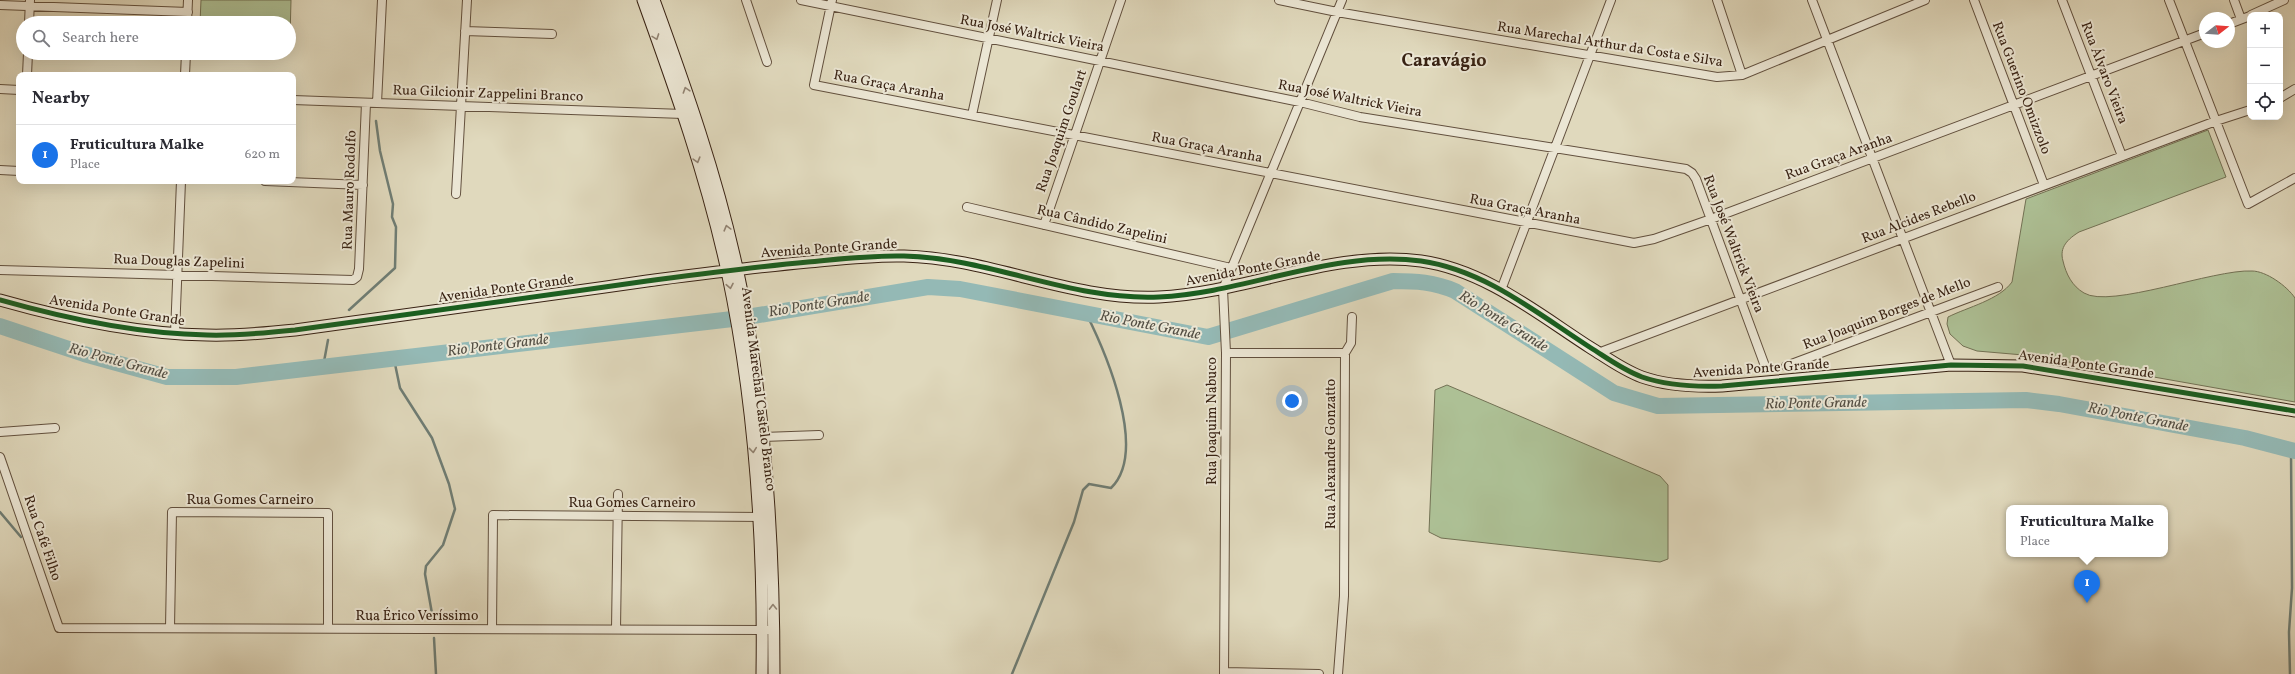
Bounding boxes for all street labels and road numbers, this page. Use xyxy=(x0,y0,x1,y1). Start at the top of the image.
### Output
street label: Rua José Waltrick Vieira xyxy=(958,11,1106,57)
street label: Rua Marechal Arthur da Costa e Silva xyxy=(1496,18,1724,72)
street label: Rua Guerino Omizzolo xyxy=(1987,19,2055,157)
street label: Rua Álvaro Vieira xyxy=(2076,19,2132,127)
street label: Rua Graça Aranha xyxy=(832,66,946,106)
street label: Rua Joaquim Goulart xyxy=(1032,67,1092,195)
street label: Rua José Waltrick Vieira xyxy=(1276,76,1424,122)
street label: Rua Gilcionir Zappelini Branco xyxy=(392,81,584,107)
street label: Rua Graça Aranha xyxy=(1150,128,1264,168)
street label: Rua Graça Aranha xyxy=(1783,129,1895,185)
street label: Rua Mauro Rodolfo xyxy=(338,130,362,250)
street label: Rua José Waltrick Vieira xyxy=(1698,172,1768,316)
street label: Rua Alcides Rebello xyxy=(1859,187,1979,249)
street label: Rua Graça Aranha xyxy=(1468,190,1582,230)
street label: Rua Cândido Zapelini xyxy=(1035,201,1169,249)
street label: Avenida Ponte Grande xyxy=(760,235,898,263)
street label: Avenida Ponte Grande xyxy=(1184,247,1322,291)
street label: Rua Douglas Zapelini xyxy=(113,250,245,274)
street label: Avenida Ponte Grande xyxy=(437,270,575,308)
street label: Rua Joaquim Borges de Mello xyxy=(1800,273,1974,355)
street label: Avenida Marechal Castelo Branco xyxy=(736,286,780,492)
street label: Avenida Ponte Grande xyxy=(48,291,186,331)
street label: Avenida Ponte Grande xyxy=(2017,346,2155,384)
street label: Avenida Ponte Grande xyxy=(1692,355,1830,383)
street label: Rua Joaquim Nabuco xyxy=(1203,357,1222,485)
street label: Rua Alexandre Gonzatto xyxy=(1322,379,1341,529)
street label: Rua Gomes Carneiro xyxy=(186,491,314,510)
street label: Rua Café Filho xyxy=(18,493,66,583)
street label: Rua Gomes Carneiro xyxy=(568,494,696,513)
street label: Rua Érico Veríssimo xyxy=(356,607,478,626)

